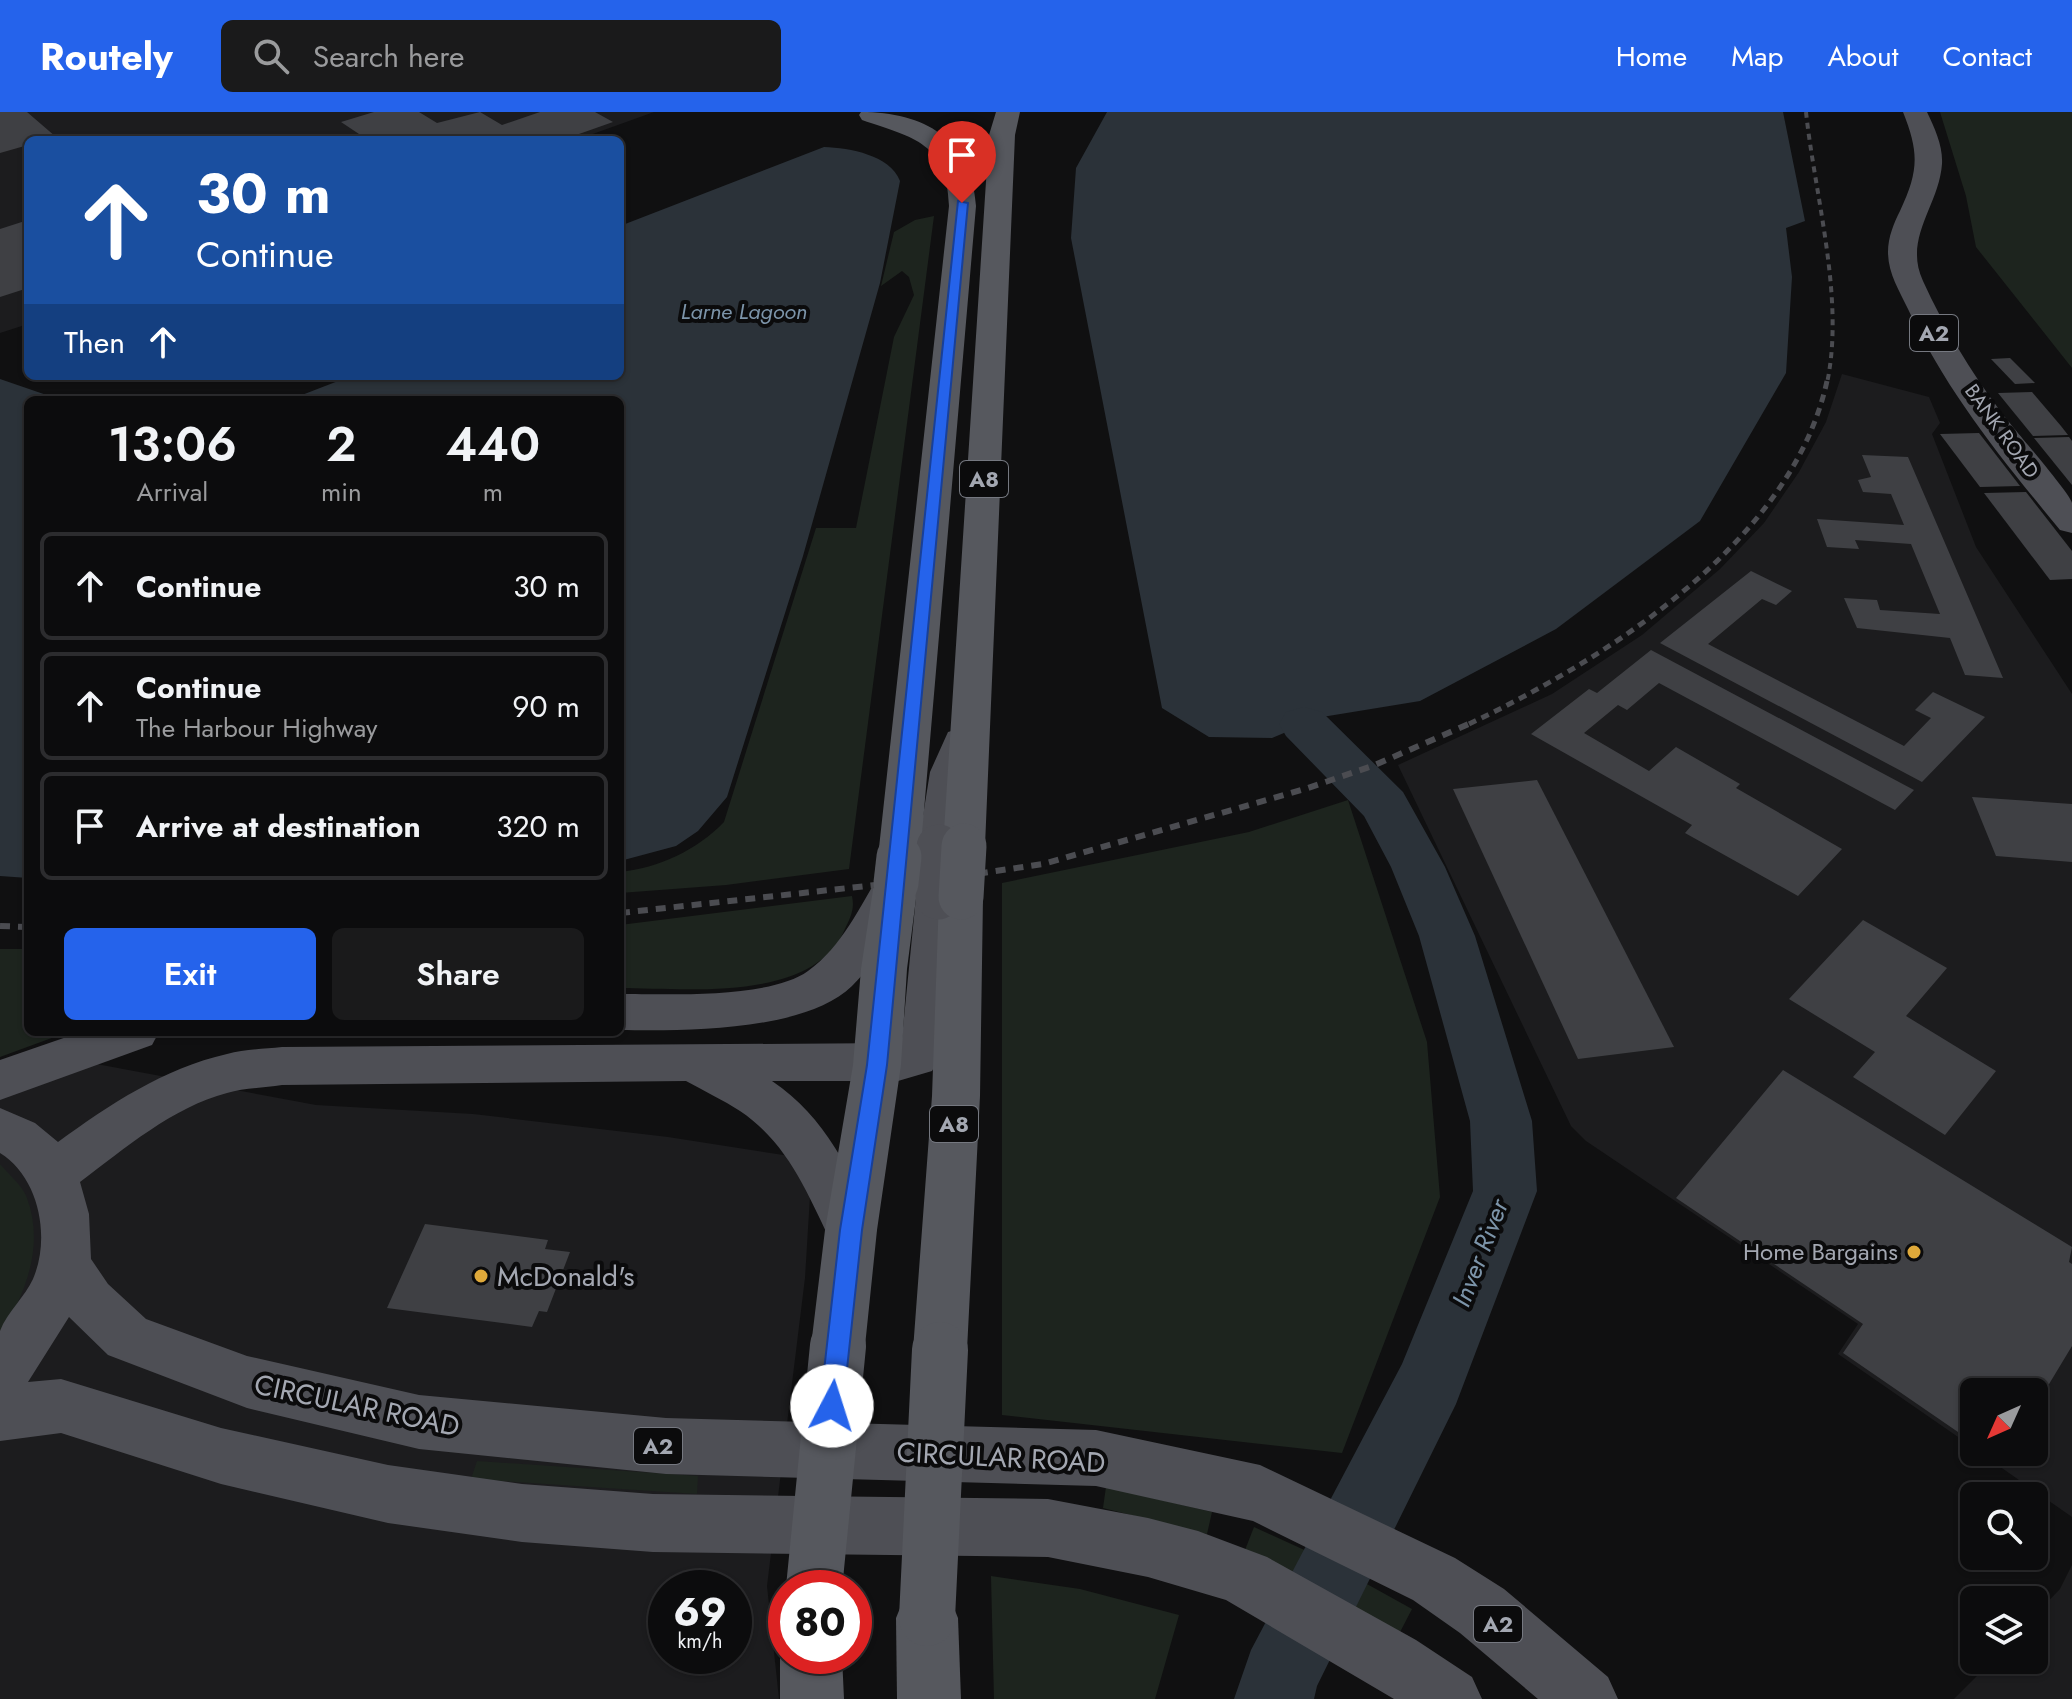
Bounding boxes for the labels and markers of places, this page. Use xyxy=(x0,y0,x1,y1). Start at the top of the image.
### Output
pin xyxy=(928,121,996,203)
place label: Home Bargains xyxy=(1743,1234,1898,1269)
marker: Home Bargains xyxy=(1905,1243,1923,1261)
place label: McDonald's xyxy=(497,1256,634,1297)
marker: McDonald's xyxy=(472,1267,490,1285)

